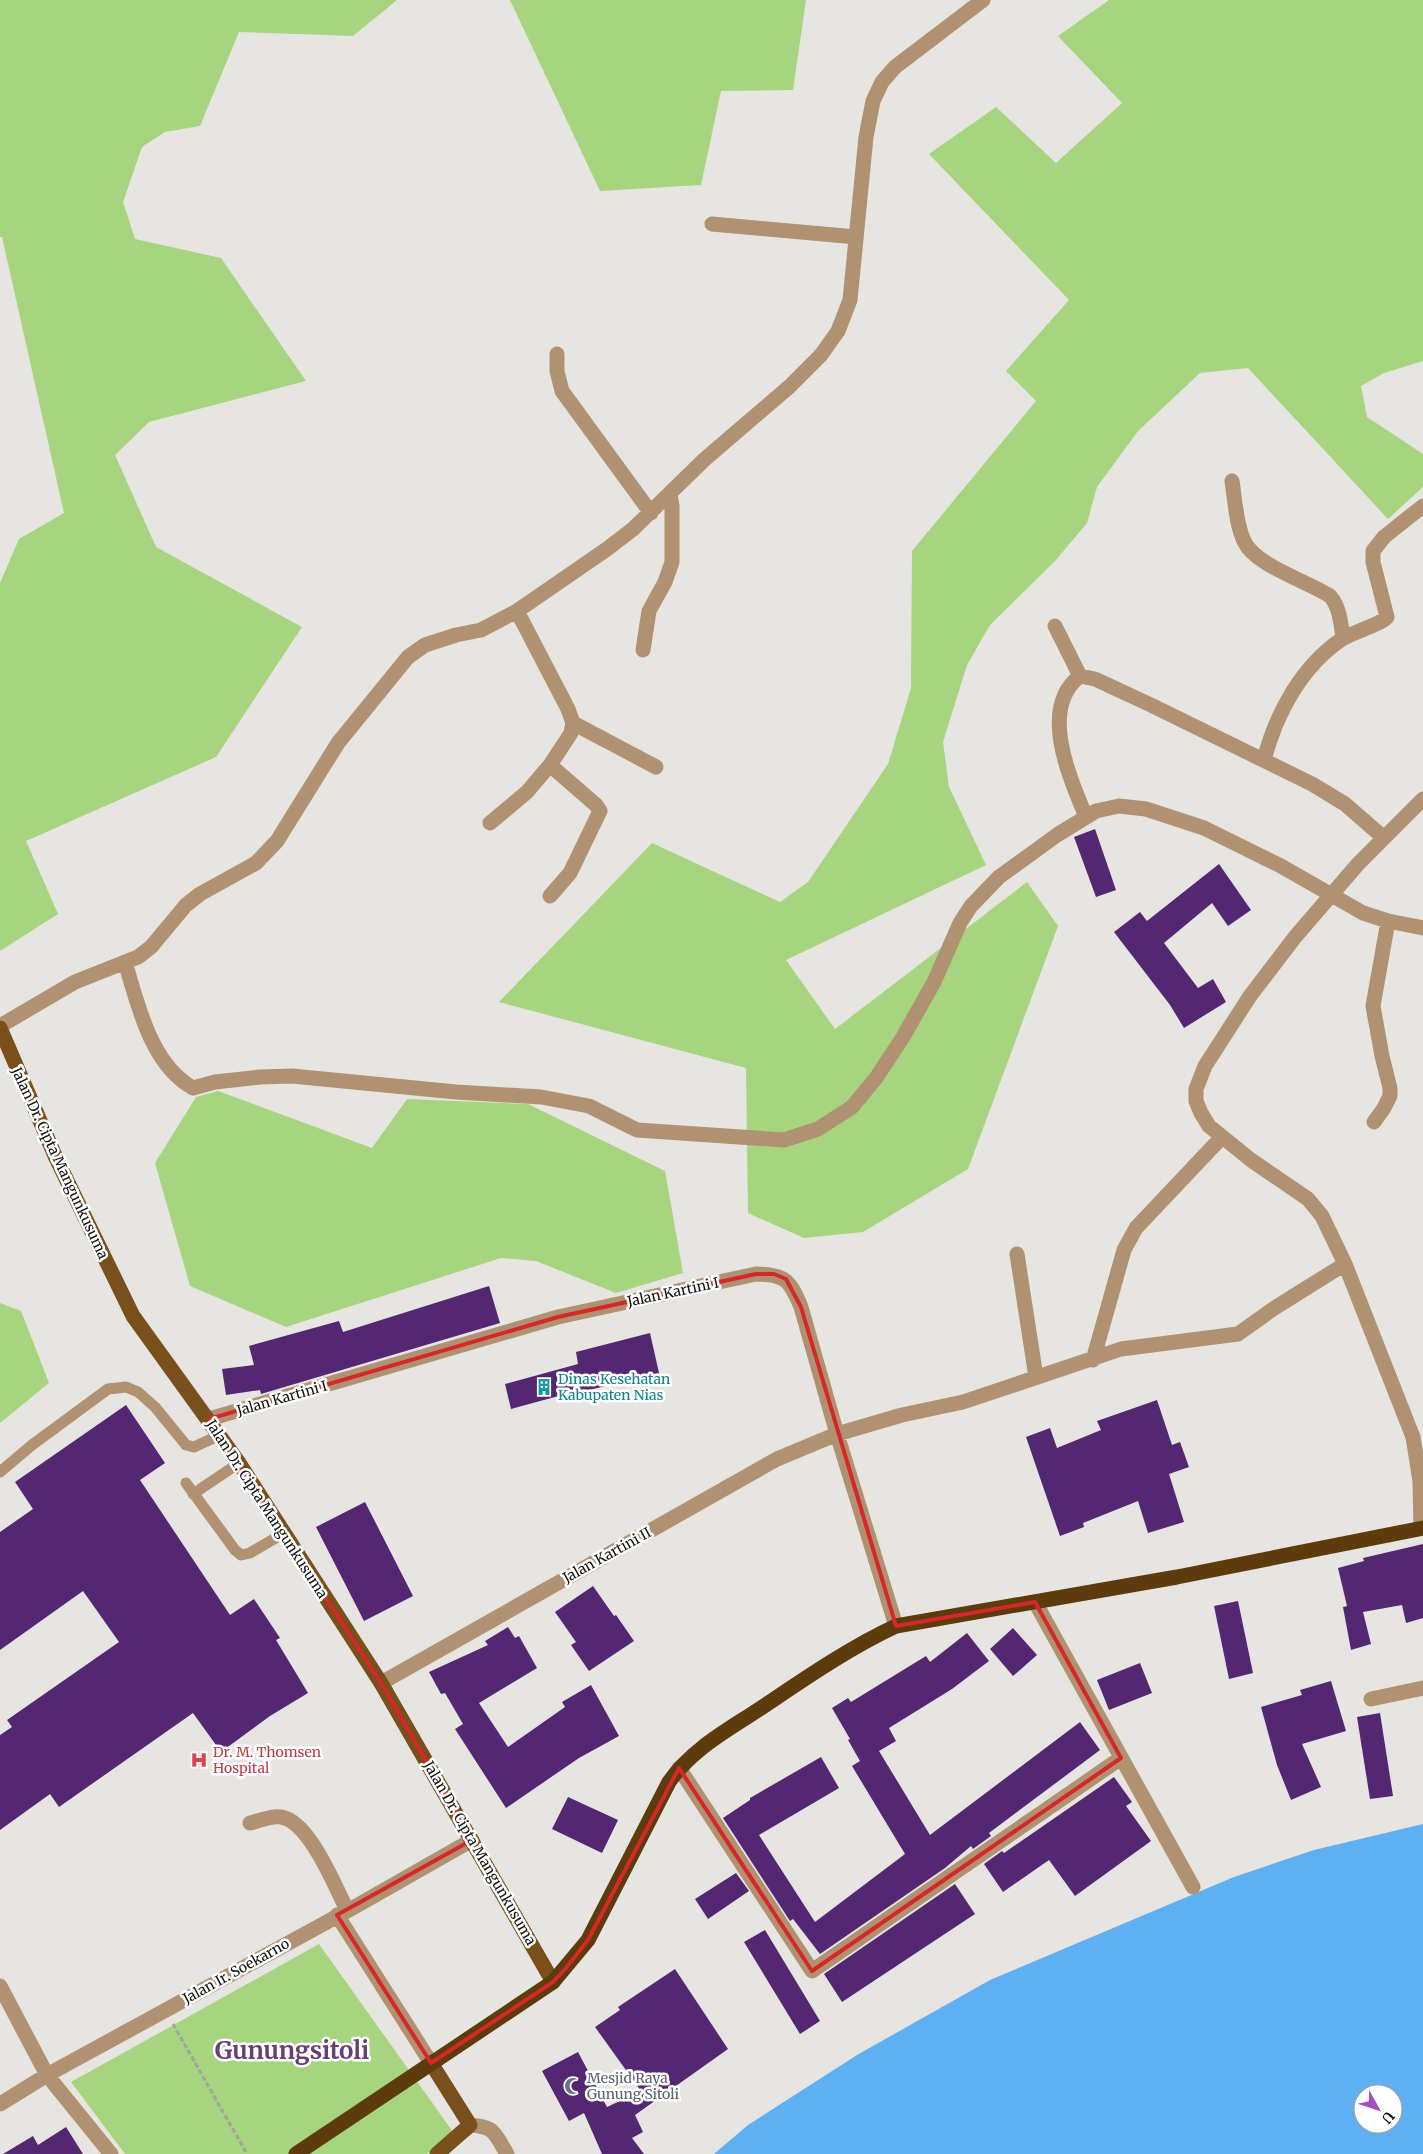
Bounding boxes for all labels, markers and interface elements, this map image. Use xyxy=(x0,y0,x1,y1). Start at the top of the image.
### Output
street label: Jalan Dr. Cipta Mangunkusuma xyxy=(7,1063,113,1262)
street label: Jalan Kartini I xyxy=(625,1274,720,1311)
place label: Dinas Kesehatan Kabupaten Nias xyxy=(558,1370,670,1404)
street label: Jalan Kartini I xyxy=(234,1377,329,1420)
building icon: Dinas Kesehatan Kabupaten Nias xyxy=(534,1377,554,1397)
street label: Jalan Dr. Cipta Mangunkusuma xyxy=(202,1415,332,1602)
street label: Jalan Kartini II xyxy=(559,1523,654,1587)
place label: Dr. M. Thomsen Hospital xyxy=(213,1743,321,1777)
hospital icon: Dr. M. Thomsen Hospital xyxy=(189,1750,209,1770)
street label: Jalan Dr. Cipta Mangunkusuma xyxy=(419,1757,540,1949)
street label: Jalan Ir. Soekarno xyxy=(179,1934,292,2008)
district label: Gunungsitoli xyxy=(215,2035,369,2066)
place label: Mesjid Raya Gunung Sitoli xyxy=(587,2069,679,2103)
mosque icon: Mesjid Raya Gunung Sitoli xyxy=(563,2076,583,2096)
north arrow xyxy=(1353,2084,1403,2134)
text: U xyxy=(1377,2108,1398,2128)

